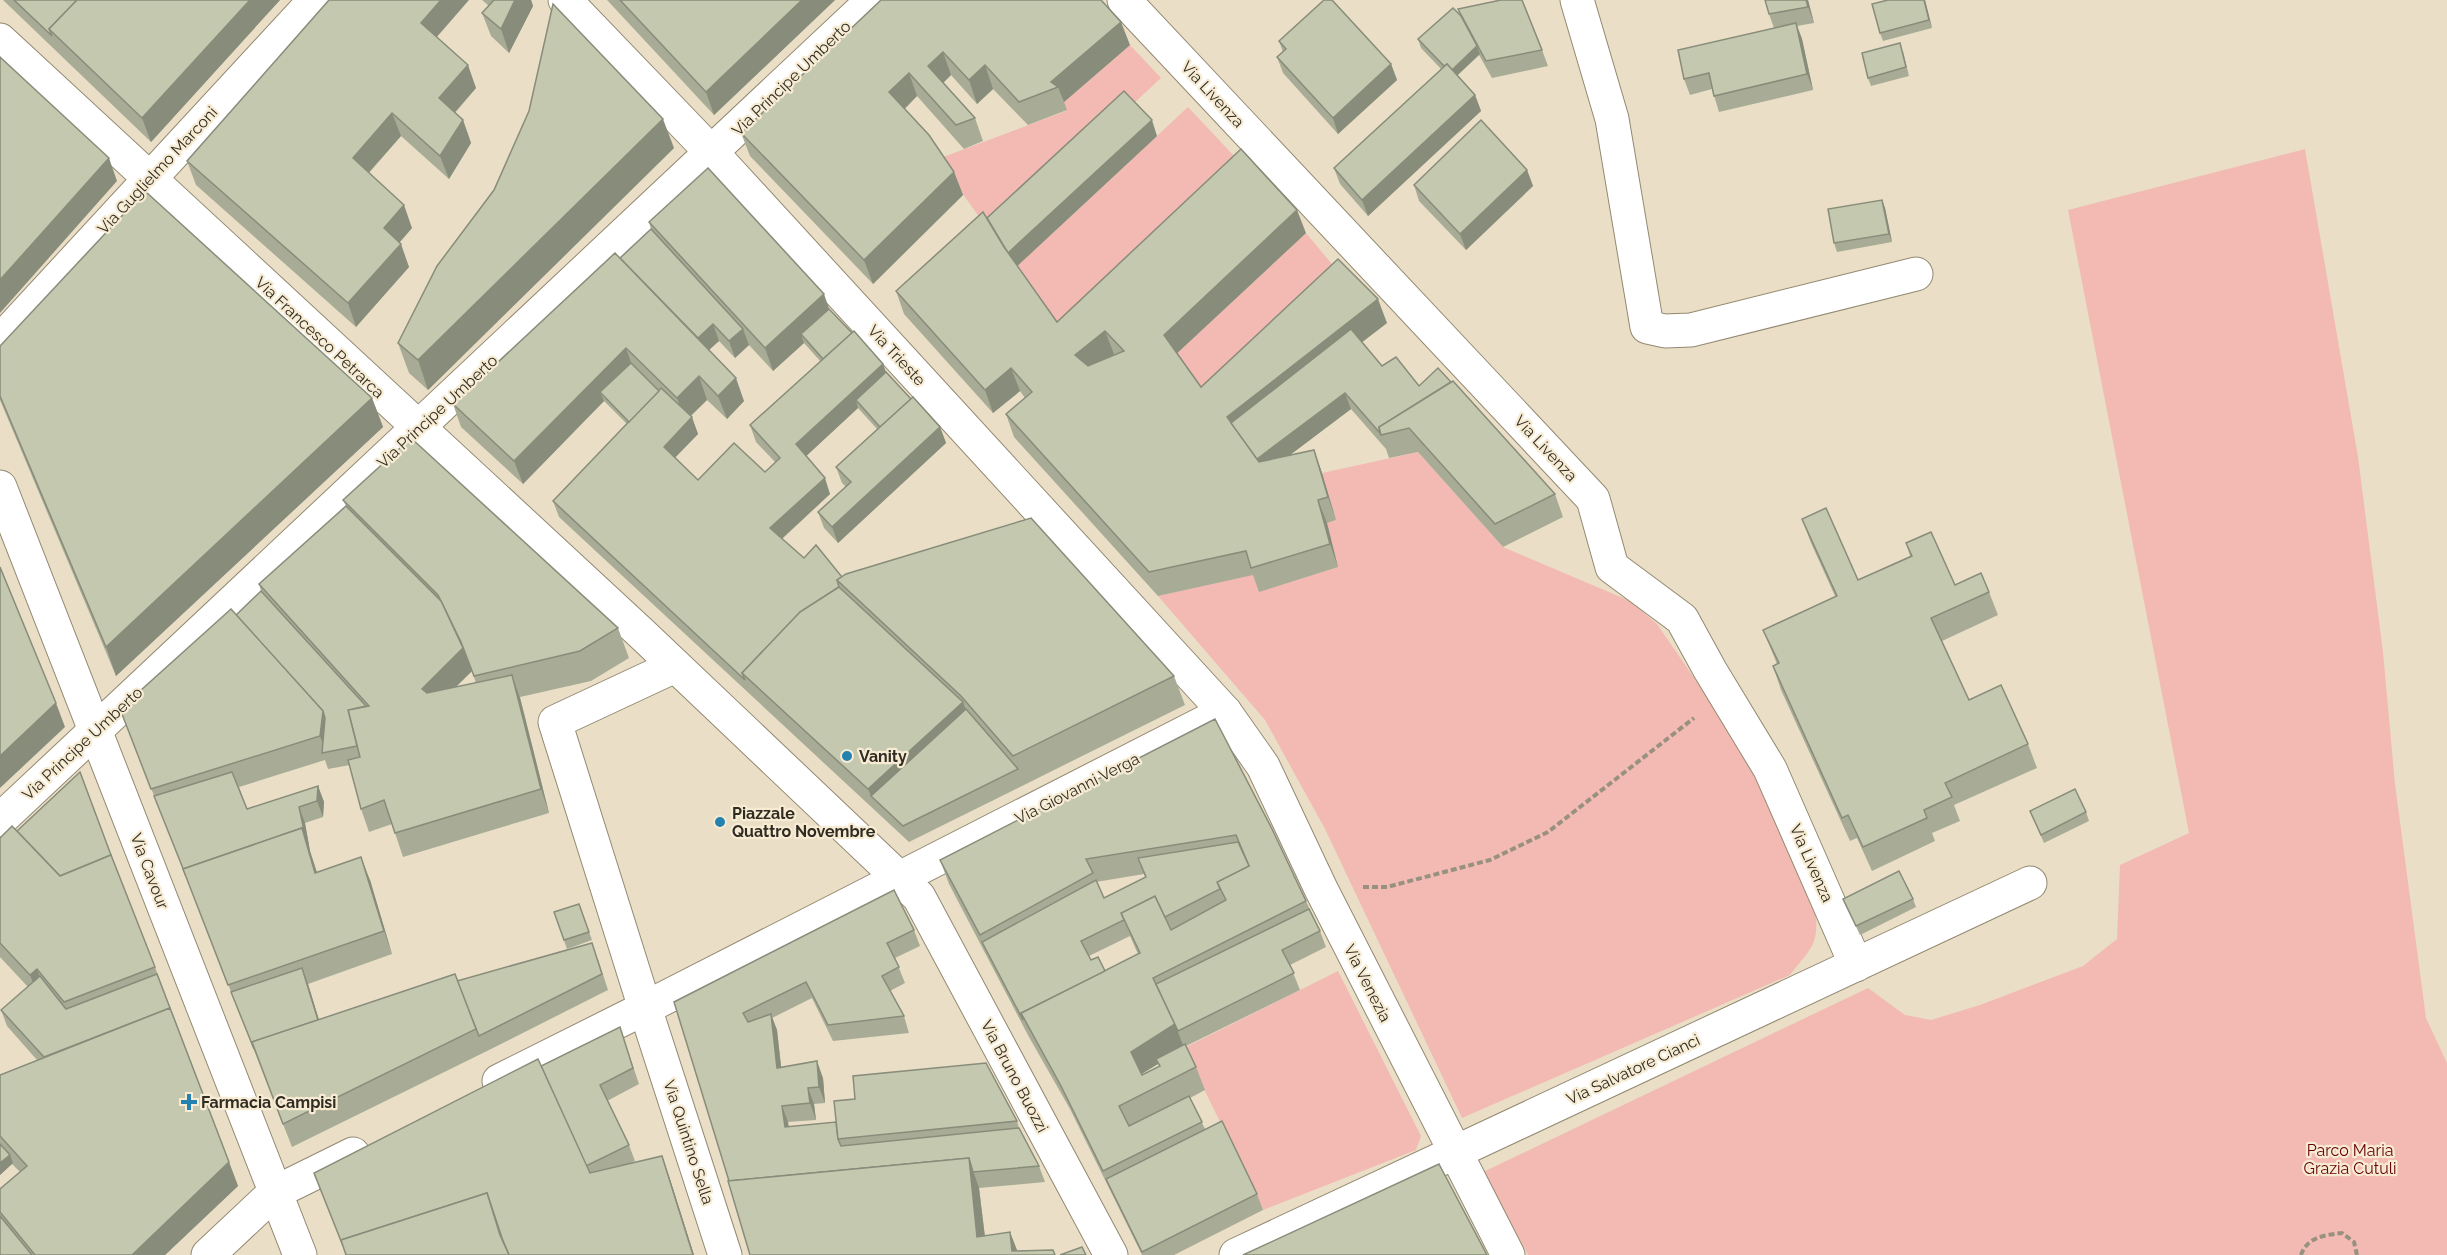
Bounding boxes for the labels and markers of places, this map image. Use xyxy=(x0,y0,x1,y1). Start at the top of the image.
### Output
place label: Vanity xyxy=(859,747,907,766)
marker: Vanity xyxy=(840,749,854,763)
place label: Piazzale Quattro Novembre xyxy=(732,804,876,841)
marker: Piazzale Quattro Novembre xyxy=(713,815,727,829)
place label: Farmacia Campisi xyxy=(201,1093,336,1112)
marker: Farmacia Campisi xyxy=(182,1095,196,1109)

